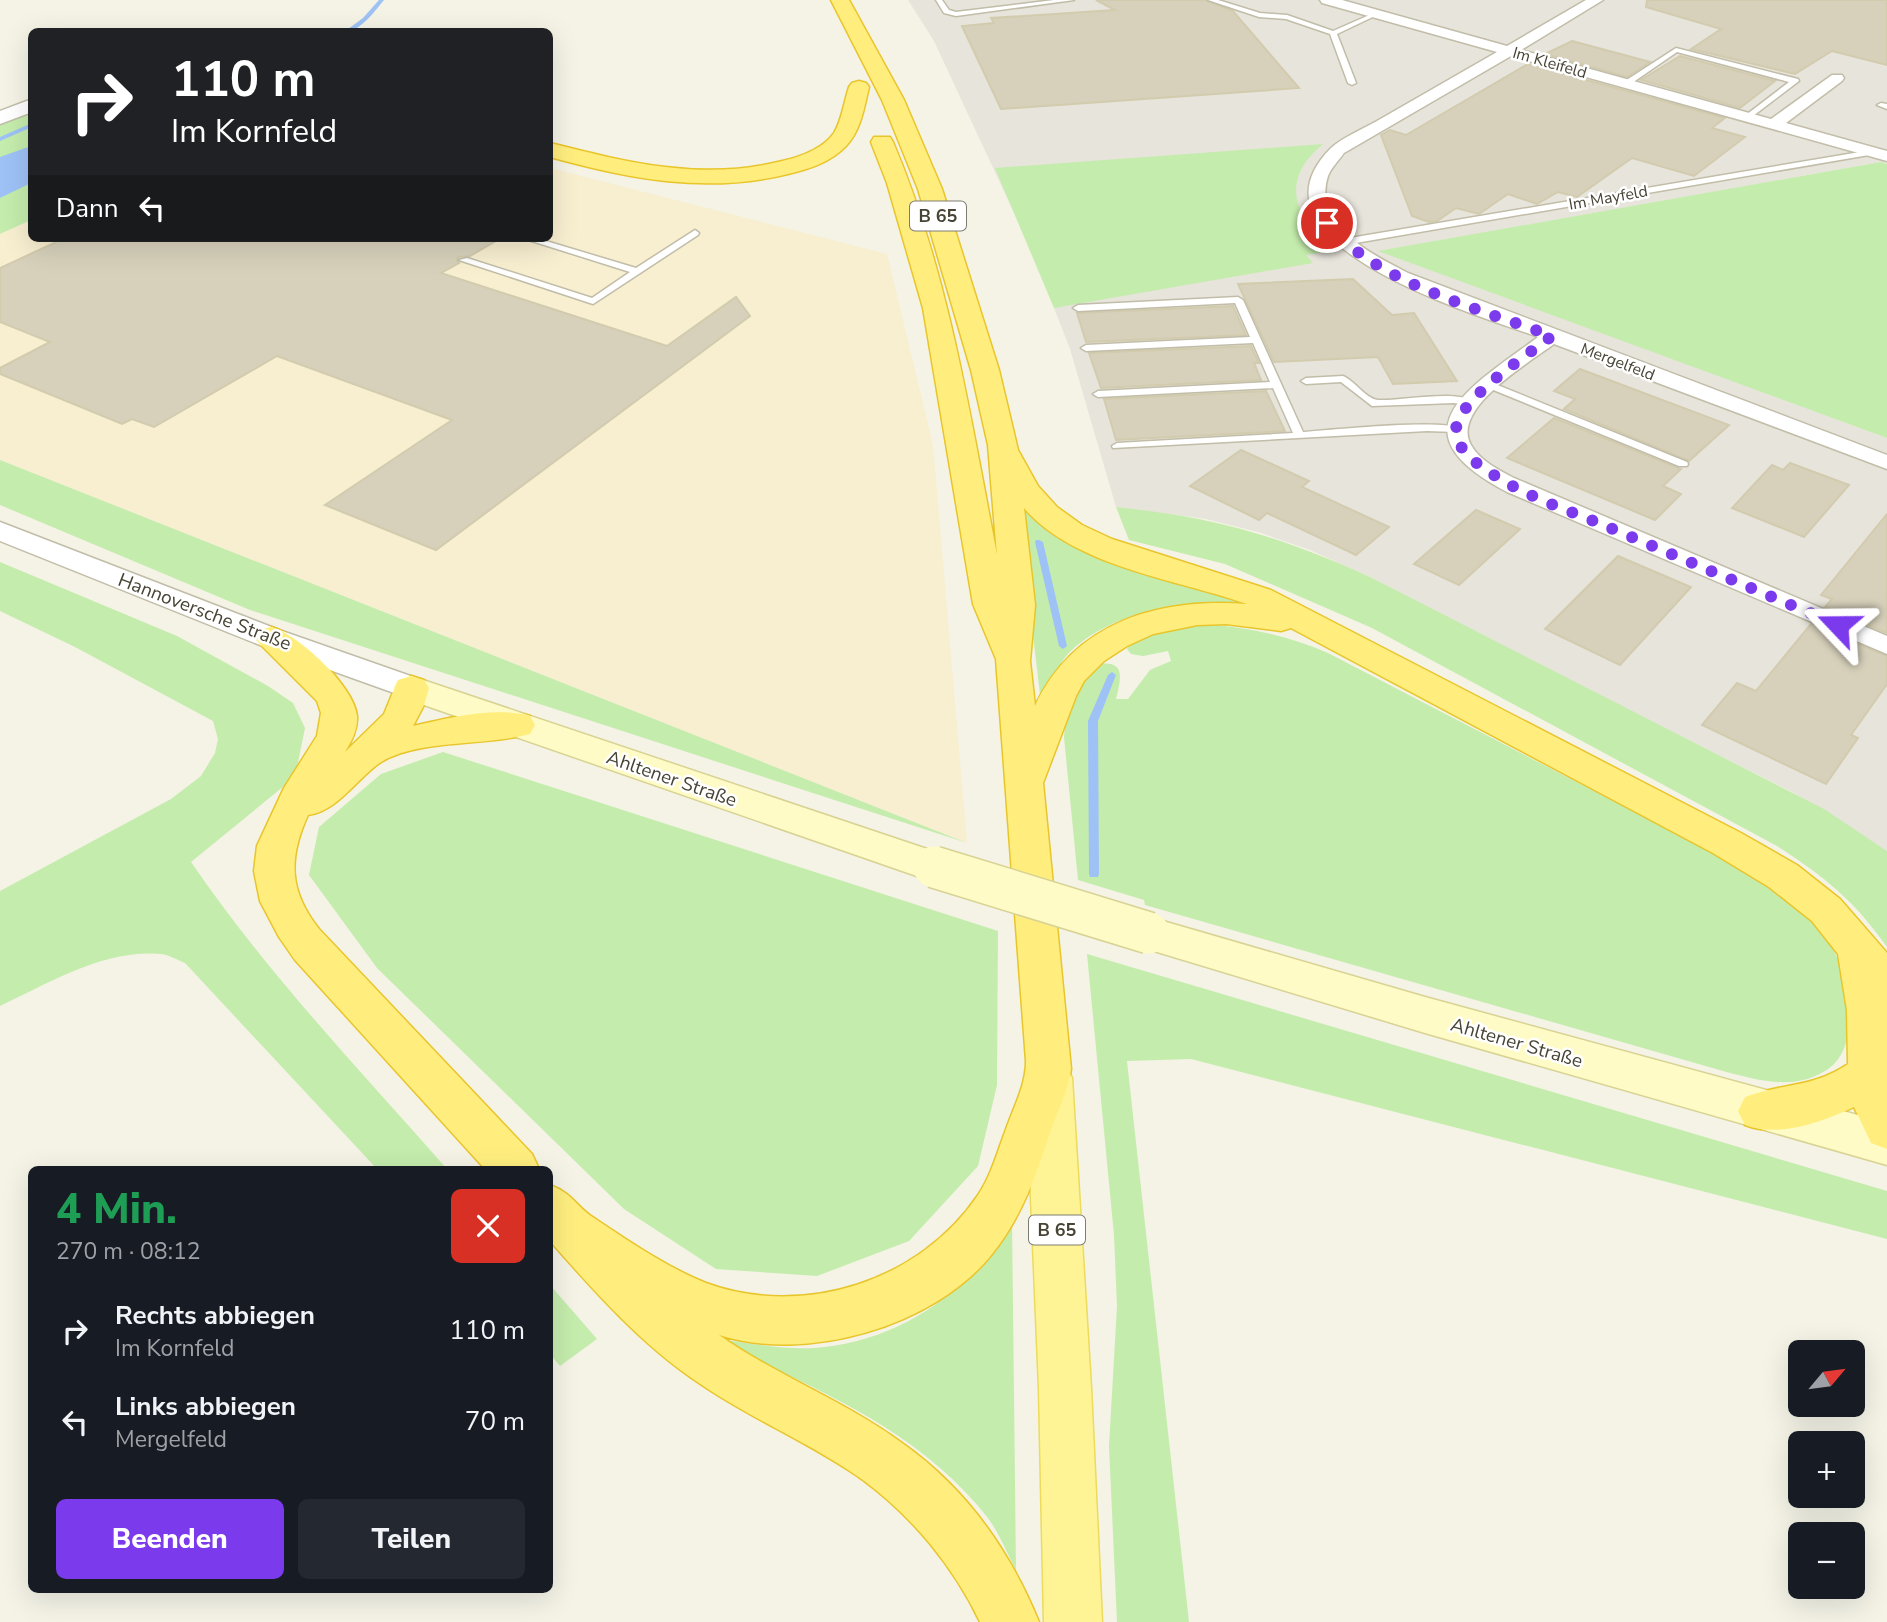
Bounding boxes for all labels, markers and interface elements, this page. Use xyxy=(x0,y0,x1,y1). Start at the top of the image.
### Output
street label: Im Kleifeld xyxy=(1510,42,1589,84)
text: 110 m xyxy=(171,46,315,113)
icon: right xyxy=(56,56,147,147)
text: Im Kornfeld xyxy=(171,110,337,153)
street label: Im Mayfeld xyxy=(1567,180,1649,216)
icon: left xyxy=(133,189,171,227)
text: Dann xyxy=(56,191,119,226)
pin xyxy=(1297,193,1357,253)
road number: B 65 xyxy=(910,202,966,230)
icon: arrive xyxy=(1308,204,1346,242)
street label: Mergelfeld xyxy=(1577,338,1658,386)
street label: Hannoversche Straße xyxy=(114,567,295,657)
position arrow xyxy=(1801,588,1875,662)
street label: Ahltener Straße xyxy=(603,744,740,813)
street label: Ahltener Straße xyxy=(1448,1012,1586,1074)
text: 4 Min. xyxy=(56,1181,177,1238)
button: close xyxy=(451,1189,525,1263)
road number: B 65 xyxy=(1029,1216,1085,1245)
text: 270 m · 08:12 xyxy=(56,1236,201,1267)
text: Rechts abbiegen xyxy=(115,1298,315,1333)
icon: right xyxy=(56,1312,94,1350)
text: 110 m xyxy=(449,1313,525,1348)
text: Im Kornfeld xyxy=(115,1333,234,1364)
north arrow xyxy=(1788,1340,1866,1418)
map controls xyxy=(1788,1340,1865,1599)
text: Links abbiegen xyxy=(115,1389,296,1424)
icon: left xyxy=(56,1403,94,1441)
text: 70 m xyxy=(465,1404,525,1439)
text: Mergelfeld xyxy=(115,1424,227,1455)
button: + xyxy=(1788,1431,1865,1508)
button: Beenden xyxy=(56,1499,284,1579)
button: Teilen xyxy=(298,1499,525,1579)
button: − xyxy=(1788,1522,1865,1599)

